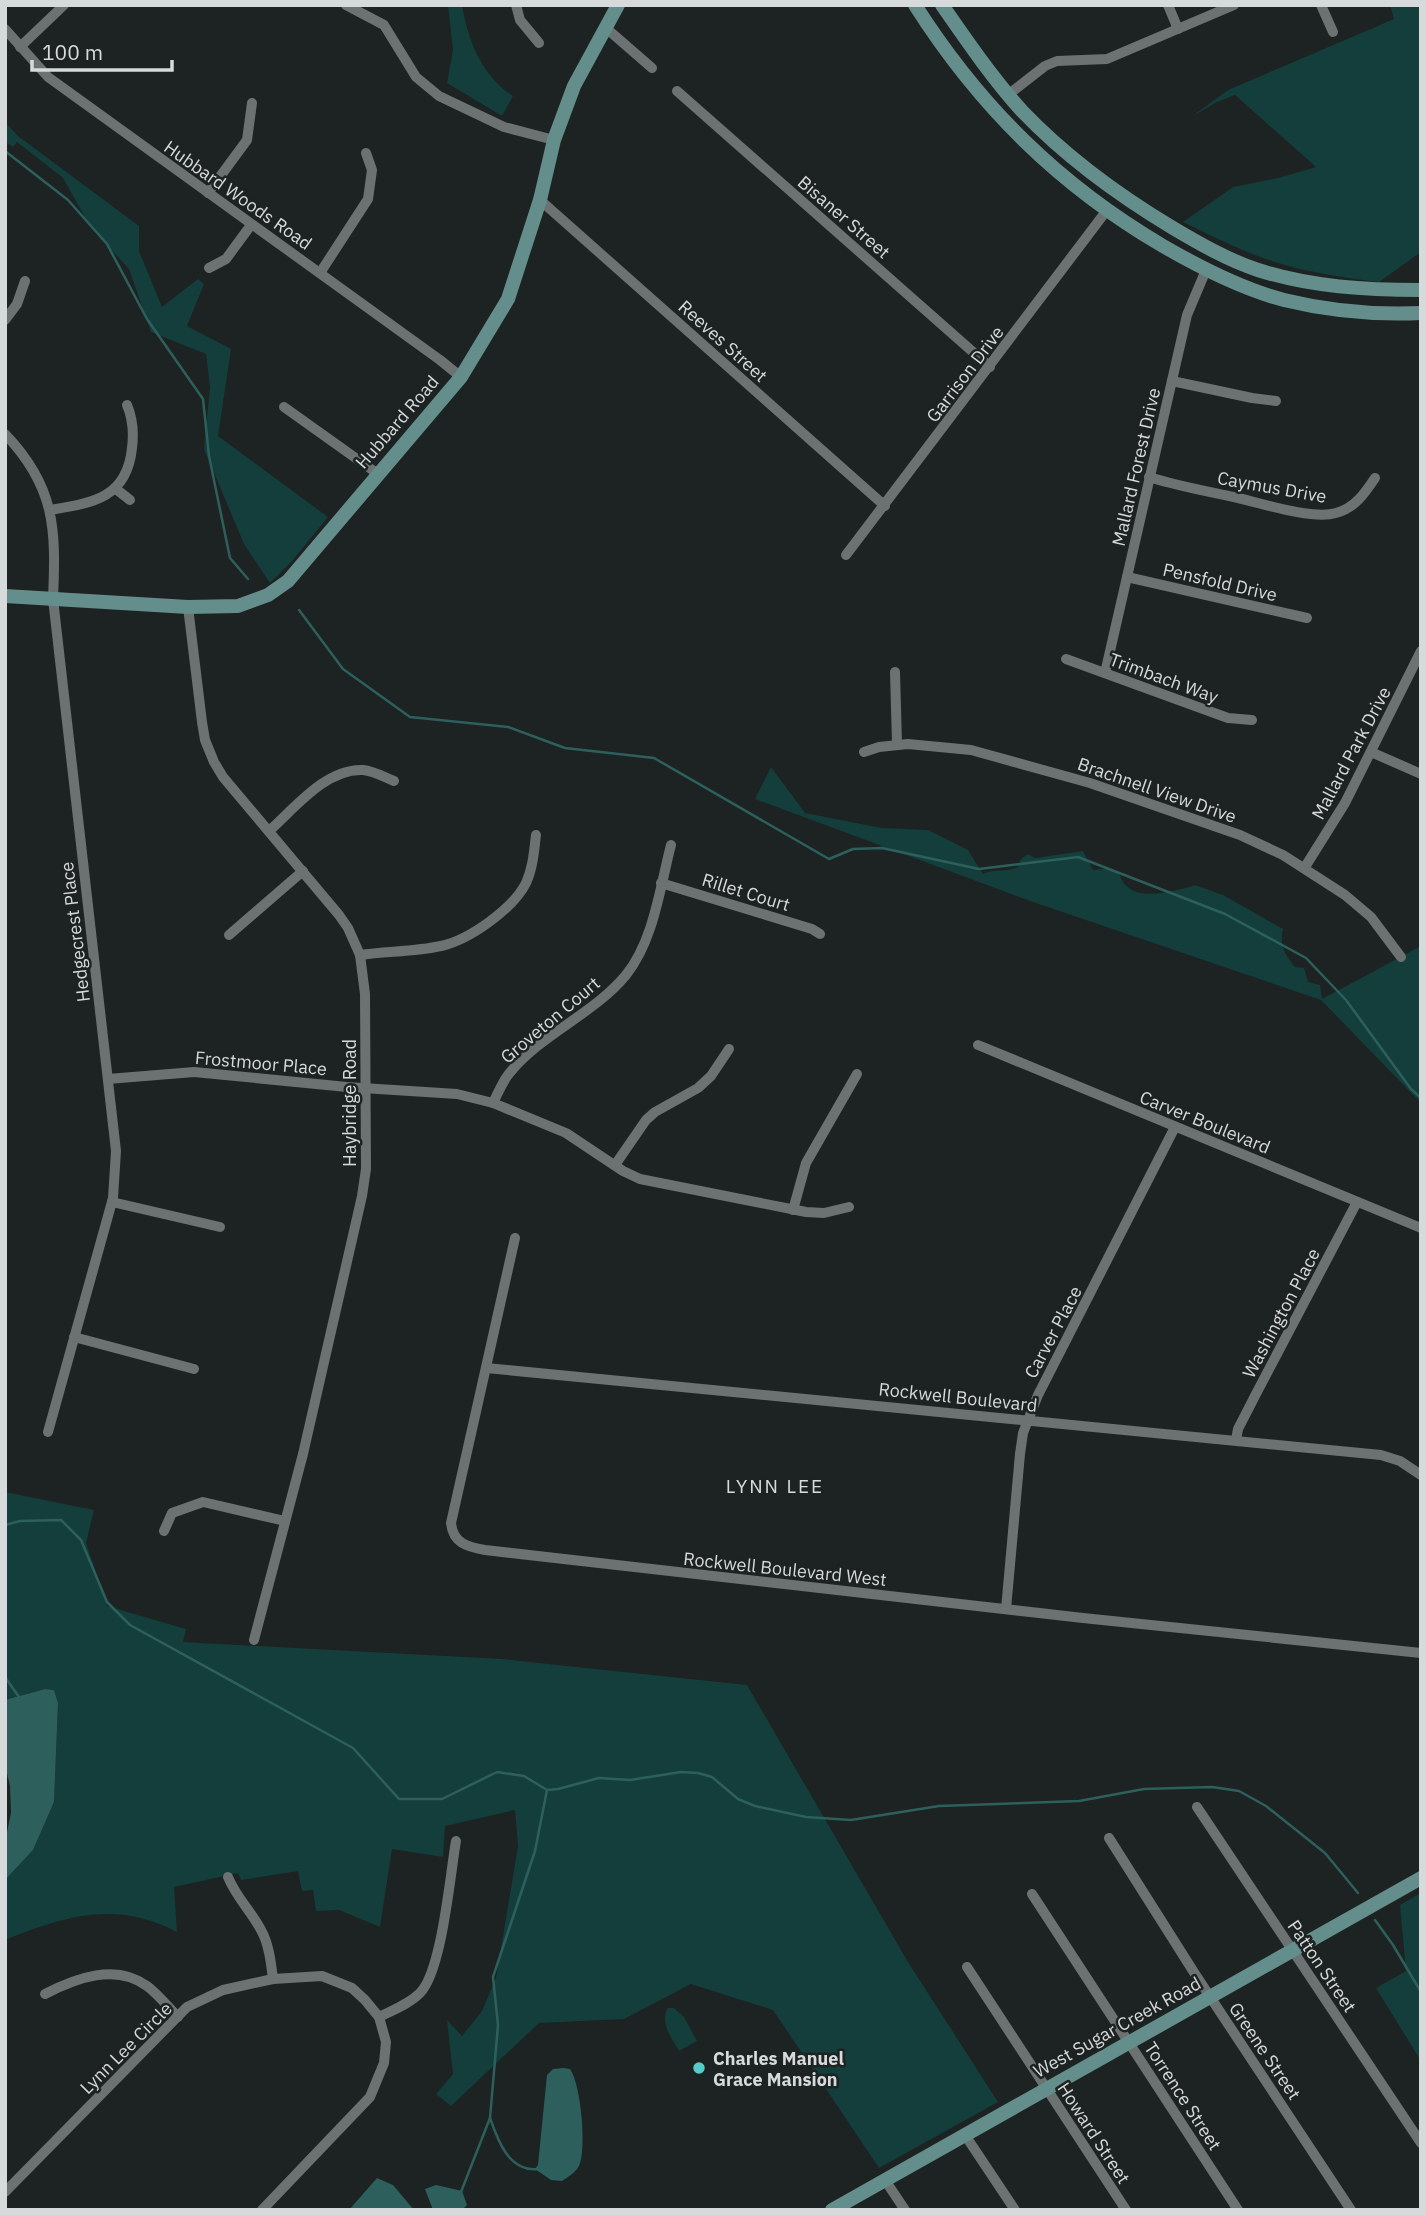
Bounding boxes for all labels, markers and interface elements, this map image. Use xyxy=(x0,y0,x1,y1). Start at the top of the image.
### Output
scale bar xyxy=(32,28,172,72)
text: 100 m xyxy=(42,38,103,66)
street label: Hubbard Woods Road xyxy=(160,135,316,255)
street label: Bisaner Street xyxy=(793,171,895,263)
street label: Reeves Street xyxy=(674,295,772,387)
street label: Garrison Drive xyxy=(921,321,1009,427)
street label: Hubbard Road xyxy=(350,371,444,473)
street label: Mallard Forest Drive xyxy=(1107,385,1165,548)
street label: Caymus Drive xyxy=(1216,466,1328,508)
street label: Pensfold Drive xyxy=(1161,558,1279,606)
street label: Trimbach Way xyxy=(1106,648,1222,708)
street label: Mallard Park Drive xyxy=(1306,683,1396,823)
street label: Brachnell View Drive xyxy=(1075,752,1239,828)
street label: Hedgecrest Place xyxy=(55,860,95,1003)
street label: Rillet Court xyxy=(699,868,793,916)
street label: Groveton Court xyxy=(496,972,604,1068)
street label: Haybridge Road xyxy=(338,1039,361,1167)
street label: Frostmoor Place xyxy=(194,1046,328,1080)
street label: Carver Boulevard xyxy=(1136,1085,1274,1159)
street label: Washington Place xyxy=(1237,1244,1325,1382)
street label: Carver Place xyxy=(1019,1282,1087,1382)
street label: Rockwell Boulevard xyxy=(878,1377,1038,1417)
district label: LYNN LEE xyxy=(726,1474,824,1498)
street label: Rockwell Boulevard West xyxy=(682,1547,888,1591)
street label: Patton Street xyxy=(1283,1915,1361,2017)
street label: West Sugar Creek Road xyxy=(1029,1971,1205,2083)
street label: Lynn Lee Circle xyxy=(75,1997,177,2099)
street label: Greene Street xyxy=(1224,1998,1306,2104)
street label: Torrence Street xyxy=(1139,2037,1227,2155)
place label: Charles Manuel Grace Mansion xyxy=(713,2047,844,2091)
marker: Charles Manuel Grace Mansion xyxy=(691,2060,707,2076)
street label: Howard Street xyxy=(1053,2078,1135,2188)

